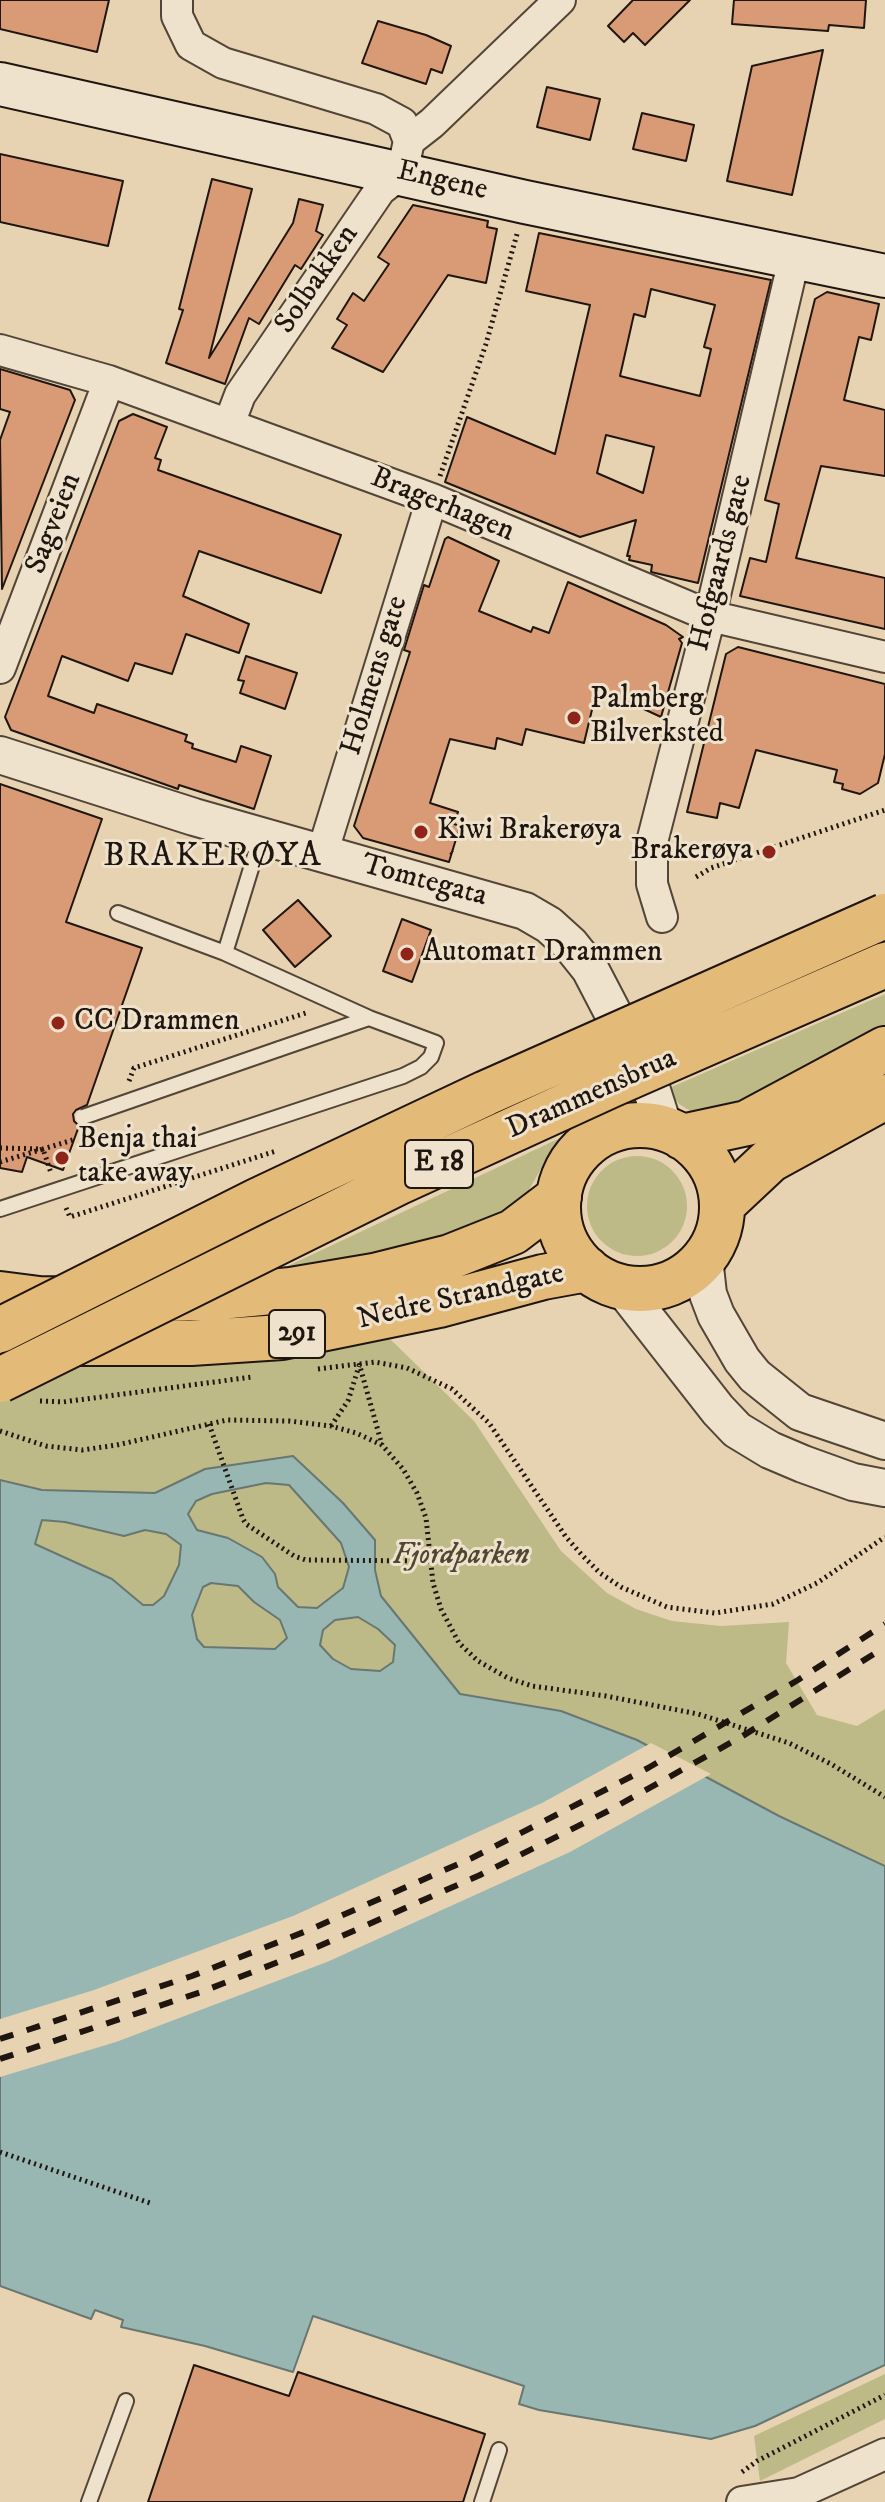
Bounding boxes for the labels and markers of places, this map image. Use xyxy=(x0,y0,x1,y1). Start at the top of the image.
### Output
place label: Palmberg Bilverksted xyxy=(590,683,724,754)
marker: Palmberg Bilverksted xyxy=(565,709,583,727)
place label: Kiwi Brakerøya xyxy=(437,814,622,850)
marker: Kiwi Brakerøya xyxy=(412,823,430,841)
place label: Brakerøya xyxy=(631,834,753,870)
marker: Brakerøya xyxy=(760,843,778,861)
place label: Automat1 Drammen xyxy=(423,936,662,972)
marker: Automat1 Drammen xyxy=(398,945,416,963)
place label: CC Drammen xyxy=(74,1005,240,1041)
marker: CC Drammen xyxy=(49,1014,67,1032)
place label: Benja thai take away xyxy=(78,1123,197,1194)
marker: Benja thai take away xyxy=(53,1149,71,1167)

